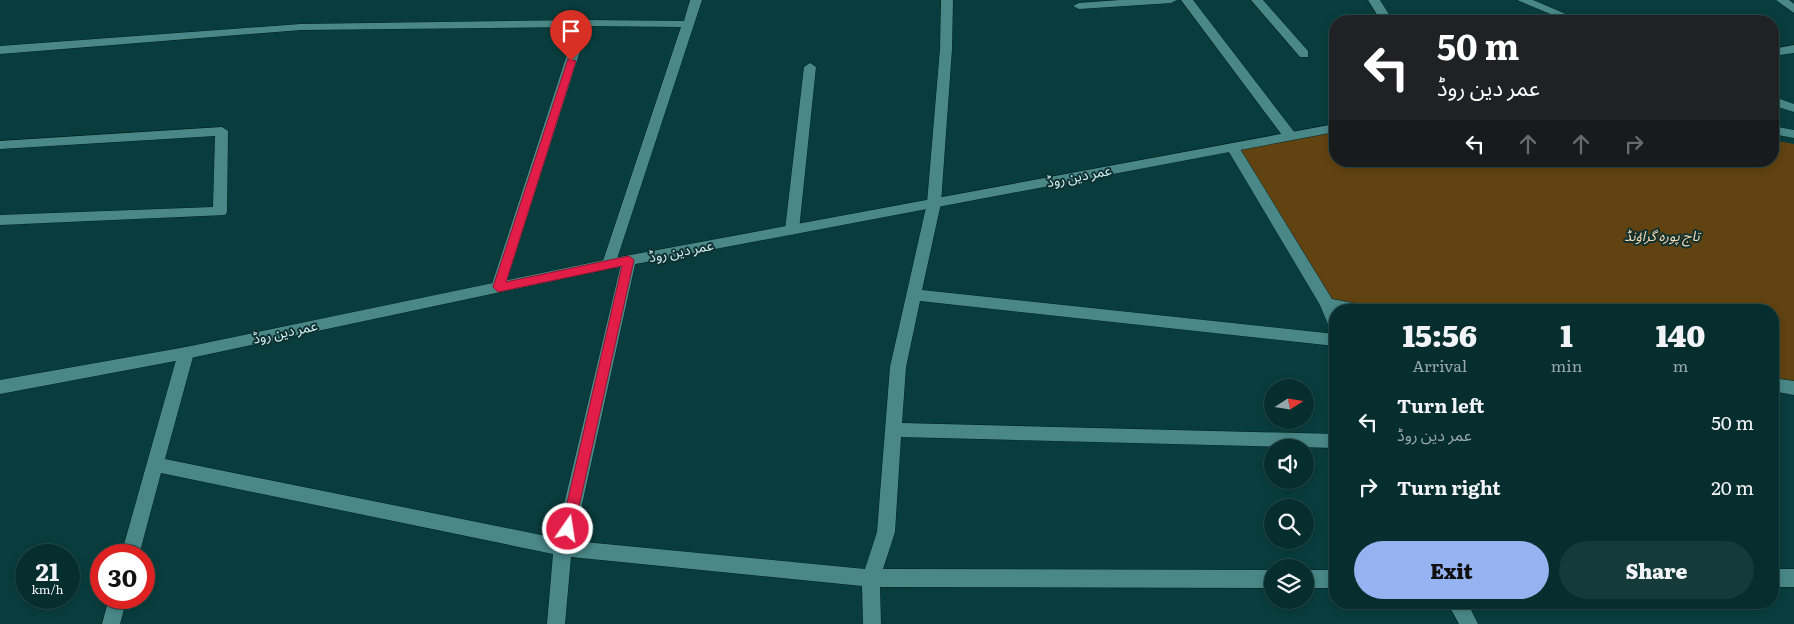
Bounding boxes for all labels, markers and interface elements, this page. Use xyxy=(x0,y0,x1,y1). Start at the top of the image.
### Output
pin xyxy=(550,10,592,61)
icon: arrive xyxy=(557,17,585,45)
text: 50 m xyxy=(1437,19,1520,71)
icon: left xyxy=(1354,35,1419,100)
text: عمر دین روڈ xyxy=(1437,70,1540,103)
icon: left xyxy=(1461,130,1489,158)
icon: ahead xyxy=(1514,130,1542,158)
icon: ahead xyxy=(1567,130,1595,158)
icon: right xyxy=(1620,130,1648,158)
street label: عمر دین روڈ xyxy=(1045,159,1113,191)
park label: تاج پورہ گراؤنڈ xyxy=(1624,225,1702,247)
street label: عمر دین روڈ xyxy=(647,234,715,266)
text: 15:56 xyxy=(1403,312,1477,356)
text: 1 xyxy=(1560,312,1573,356)
text: 140 xyxy=(1656,312,1705,356)
street label: عمر دین روڈ xyxy=(251,314,319,348)
text: Arrival xyxy=(1413,353,1467,377)
text: min xyxy=(1551,353,1582,377)
text: m xyxy=(1673,353,1688,377)
north arrow xyxy=(1264,379,1314,429)
map controls xyxy=(1264,379,1314,609)
text: Turn left xyxy=(1397,391,1484,419)
icon: left xyxy=(1354,408,1382,436)
text: 50 m xyxy=(1711,408,1754,436)
text: عمر دین روڈ xyxy=(1397,422,1472,446)
button: sound xyxy=(1264,439,1314,489)
icon: right xyxy=(1354,473,1382,501)
text: Turn right xyxy=(1397,473,1501,501)
text: 20 m xyxy=(1711,473,1754,501)
button: search xyxy=(1264,499,1314,549)
position arrow xyxy=(541,502,593,554)
button: Exit xyxy=(1354,541,1549,599)
button: Share xyxy=(1559,541,1754,599)
speed limit sign: 30 xyxy=(90,544,155,609)
text: 21 xyxy=(36,552,59,589)
button: layers xyxy=(1264,559,1314,609)
text: km/h xyxy=(32,580,63,598)

